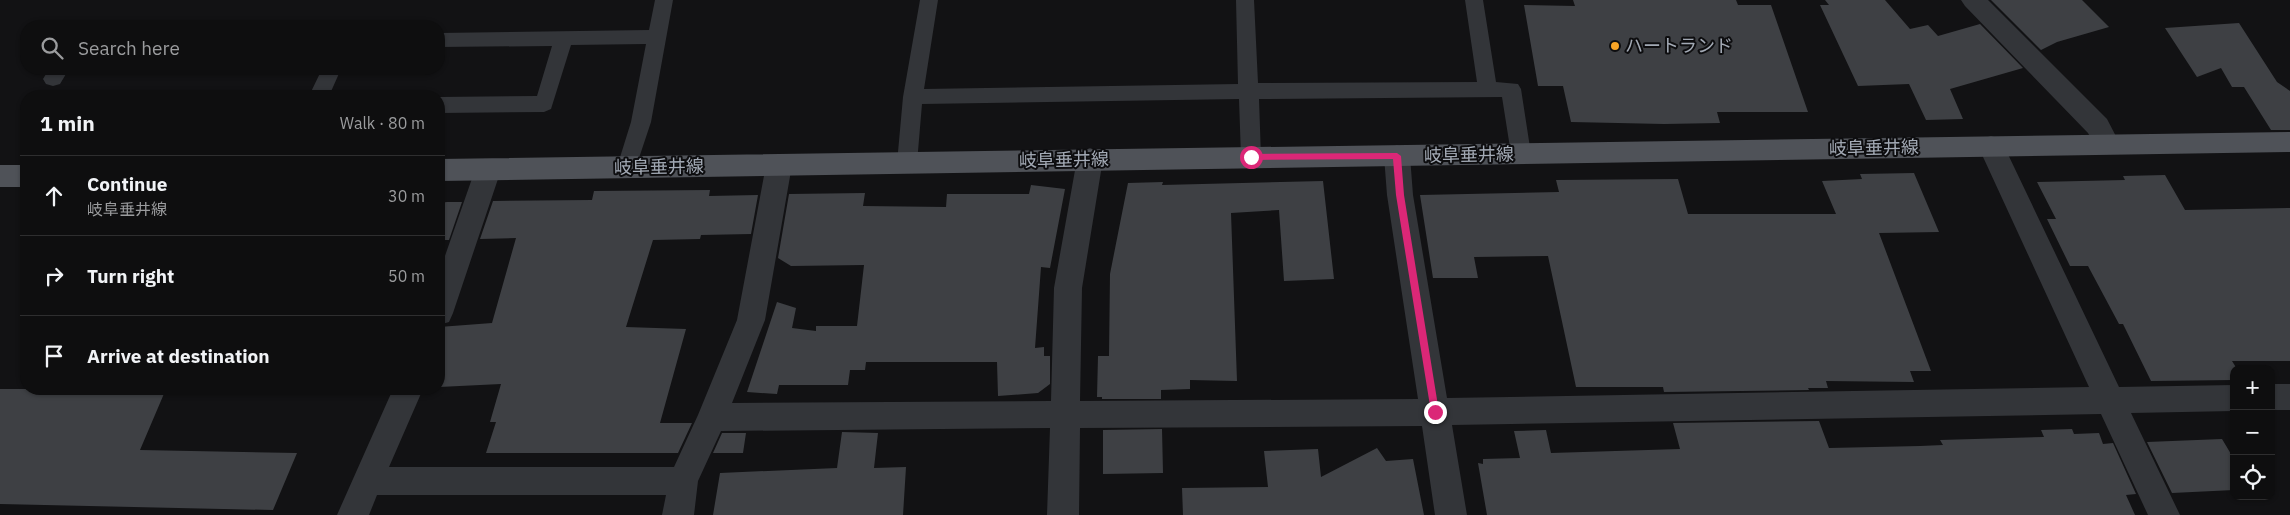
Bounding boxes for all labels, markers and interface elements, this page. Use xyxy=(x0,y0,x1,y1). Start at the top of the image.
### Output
search box xyxy=(20,20,445,75)
icon: search xyxy=(38,34,66,62)
place label: ハートランド xyxy=(1625,34,1733,57)
text: Search here xyxy=(78,36,180,60)
marker: ハートランド xyxy=(1609,40,1621,52)
text: 1 min xyxy=(40,109,95,137)
text: Walk · 80 m xyxy=(340,113,425,133)
street label: 岐阜垂井線 xyxy=(1829,135,1919,160)
street label: 岐阜垂井線 xyxy=(1424,142,1514,167)
route start xyxy=(1240,146,1263,169)
street label: 岐阜垂井線 xyxy=(1019,147,1109,172)
street label: 岐阜垂井線 xyxy=(614,154,704,179)
text: Continue xyxy=(87,172,167,196)
icon: ahead xyxy=(40,182,68,210)
text: 30 m xyxy=(388,186,425,206)
text: 岐阜垂井線 xyxy=(87,199,167,219)
icon: right xyxy=(40,262,68,290)
text: Turn right xyxy=(87,264,174,288)
text: 50 m xyxy=(388,266,425,286)
icon: arrive xyxy=(40,342,68,370)
text: Arrive at destination xyxy=(87,344,270,368)
map controls xyxy=(2230,365,2275,500)
button: + xyxy=(2230,365,2275,410)
route end xyxy=(1424,401,1447,424)
button: − xyxy=(2230,410,2275,455)
button: locate xyxy=(2230,455,2275,500)

